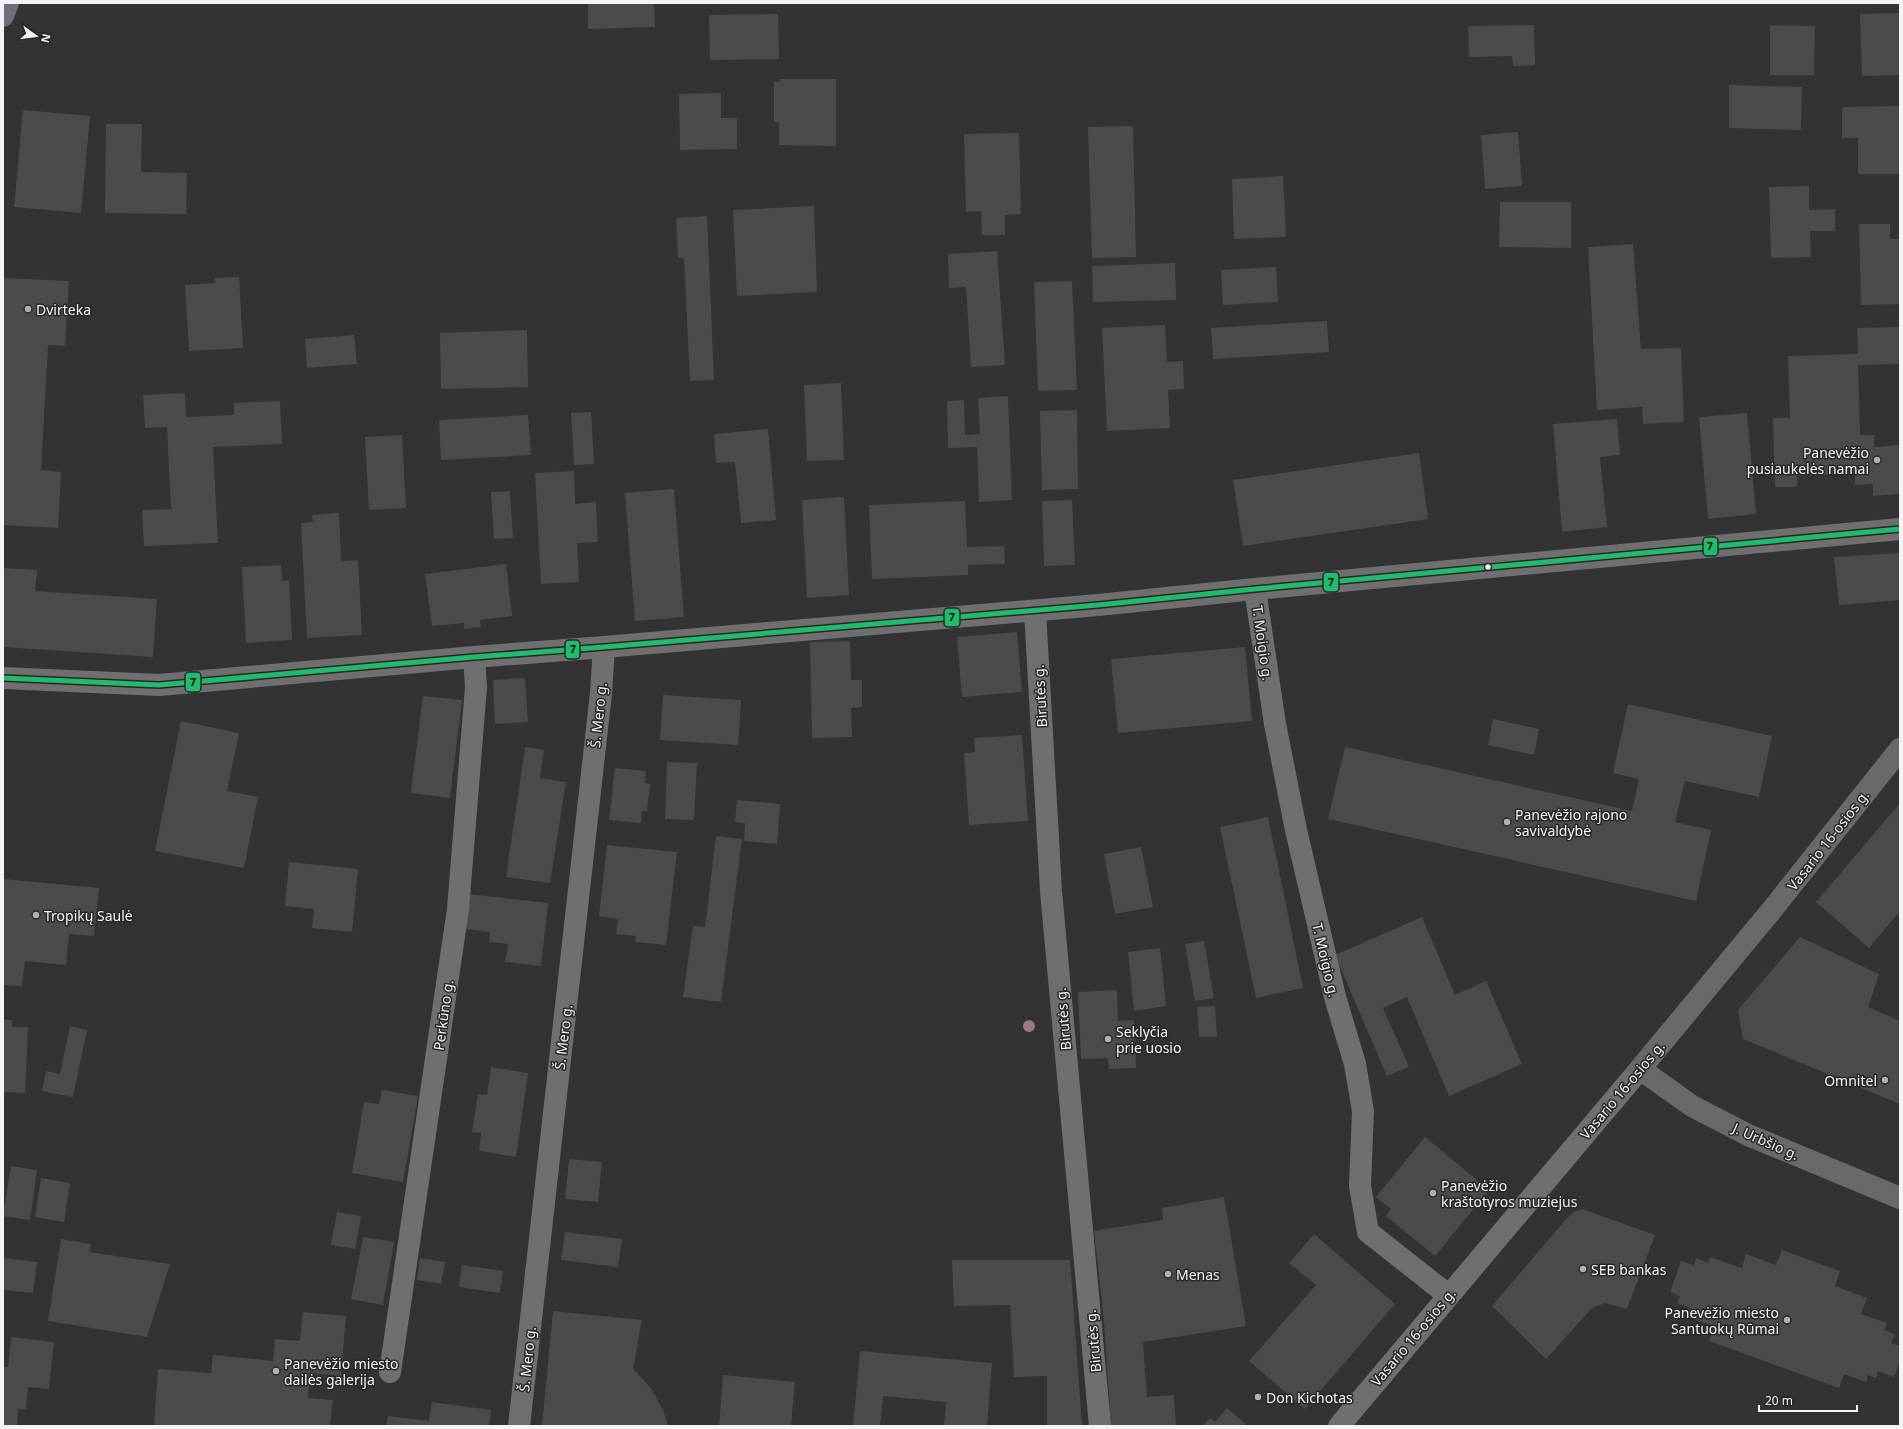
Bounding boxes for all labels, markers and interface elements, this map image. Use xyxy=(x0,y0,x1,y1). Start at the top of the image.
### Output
north arrow xyxy=(16,16,56,56)
text: N xyxy=(38,32,55,45)
place label: Dvirteka xyxy=(36,300,91,319)
marker: Dvirteka xyxy=(23,304,33,314)
place label: Panevėžio pusiaukelės namai xyxy=(1747,443,1869,478)
marker: Panevėžio pusiaukelės namai xyxy=(1872,455,1882,465)
line badge: 7 xyxy=(1703,537,1718,556)
text: 7 xyxy=(1707,538,1713,553)
unlabelled marker xyxy=(1483,562,1493,572)
line badge: 7 xyxy=(1323,572,1339,592)
text: 7 xyxy=(1328,574,1334,589)
street label: T. Moigio g. xyxy=(1248,604,1278,682)
line badge: 7 xyxy=(944,608,960,627)
text: 7 xyxy=(949,609,955,624)
line badge: 7 xyxy=(565,640,580,659)
text: 7 xyxy=(570,641,576,656)
street label: Birutės g. xyxy=(1029,664,1051,728)
line badge: 7 xyxy=(185,672,201,692)
text: 7 xyxy=(190,674,196,689)
street label: Š. Mero g. xyxy=(585,681,611,749)
street label: Vasario 16-osios g. xyxy=(1783,786,1873,894)
place label: Panevėžio rajono savivaldybė xyxy=(1515,805,1627,840)
marker: Panevėžio rajono savivaldybė xyxy=(1502,817,1512,827)
place label: Tropikų Saulė xyxy=(44,906,133,925)
marker: Tropikų Saulė xyxy=(31,910,41,920)
street label: T. Moigio g. xyxy=(1308,921,1344,999)
street label: Perkūno g. xyxy=(429,978,457,1052)
street label: Birutės g. xyxy=(1051,987,1075,1051)
street label: Š. Mero g. xyxy=(550,1003,576,1071)
place label: Seklyčia prie uosio xyxy=(1116,1022,1181,1057)
marker: Seklyčia prie uosio xyxy=(1103,1034,1113,1044)
street label: Vasario 16-osios g. xyxy=(1575,1037,1669,1143)
place label: Omnitel xyxy=(1824,1071,1877,1090)
marker: Omnitel xyxy=(1880,1075,1890,1085)
street label: J. Urbšio g. xyxy=(1728,1117,1802,1164)
place label: Panevėžio kraštotyros muziejus xyxy=(1441,1176,1578,1211)
marker: Panevėžio kraštotyros muziejus xyxy=(1428,1188,1438,1198)
place label: SEB bankas xyxy=(1591,1260,1667,1279)
marker: SEB bankas xyxy=(1578,1264,1588,1274)
place label: Menas xyxy=(1176,1265,1220,1284)
marker: Menas xyxy=(1163,1269,1173,1279)
street label: Vasario 16-osios g. xyxy=(1366,1284,1460,1390)
place label: Panevėžio miesto Santuokų Rūmai xyxy=(1664,1303,1779,1338)
street label: Birutės g. xyxy=(1081,1309,1105,1373)
marker: Panevėžio miesto Santuokų Rūmai xyxy=(1782,1315,1792,1325)
street label: Š. Mero g. xyxy=(514,1325,540,1393)
place label: Panevėžio miesto dailės galerija xyxy=(284,1354,399,1389)
marker: Panevėžio miesto dailės galerija xyxy=(271,1366,281,1376)
scale bar xyxy=(1759,1387,1857,1413)
place label: Don Kichotas xyxy=(1266,1388,1353,1407)
marker: Don Kichotas xyxy=(1253,1392,1263,1402)
text: 20 m xyxy=(1765,1392,1793,1409)

